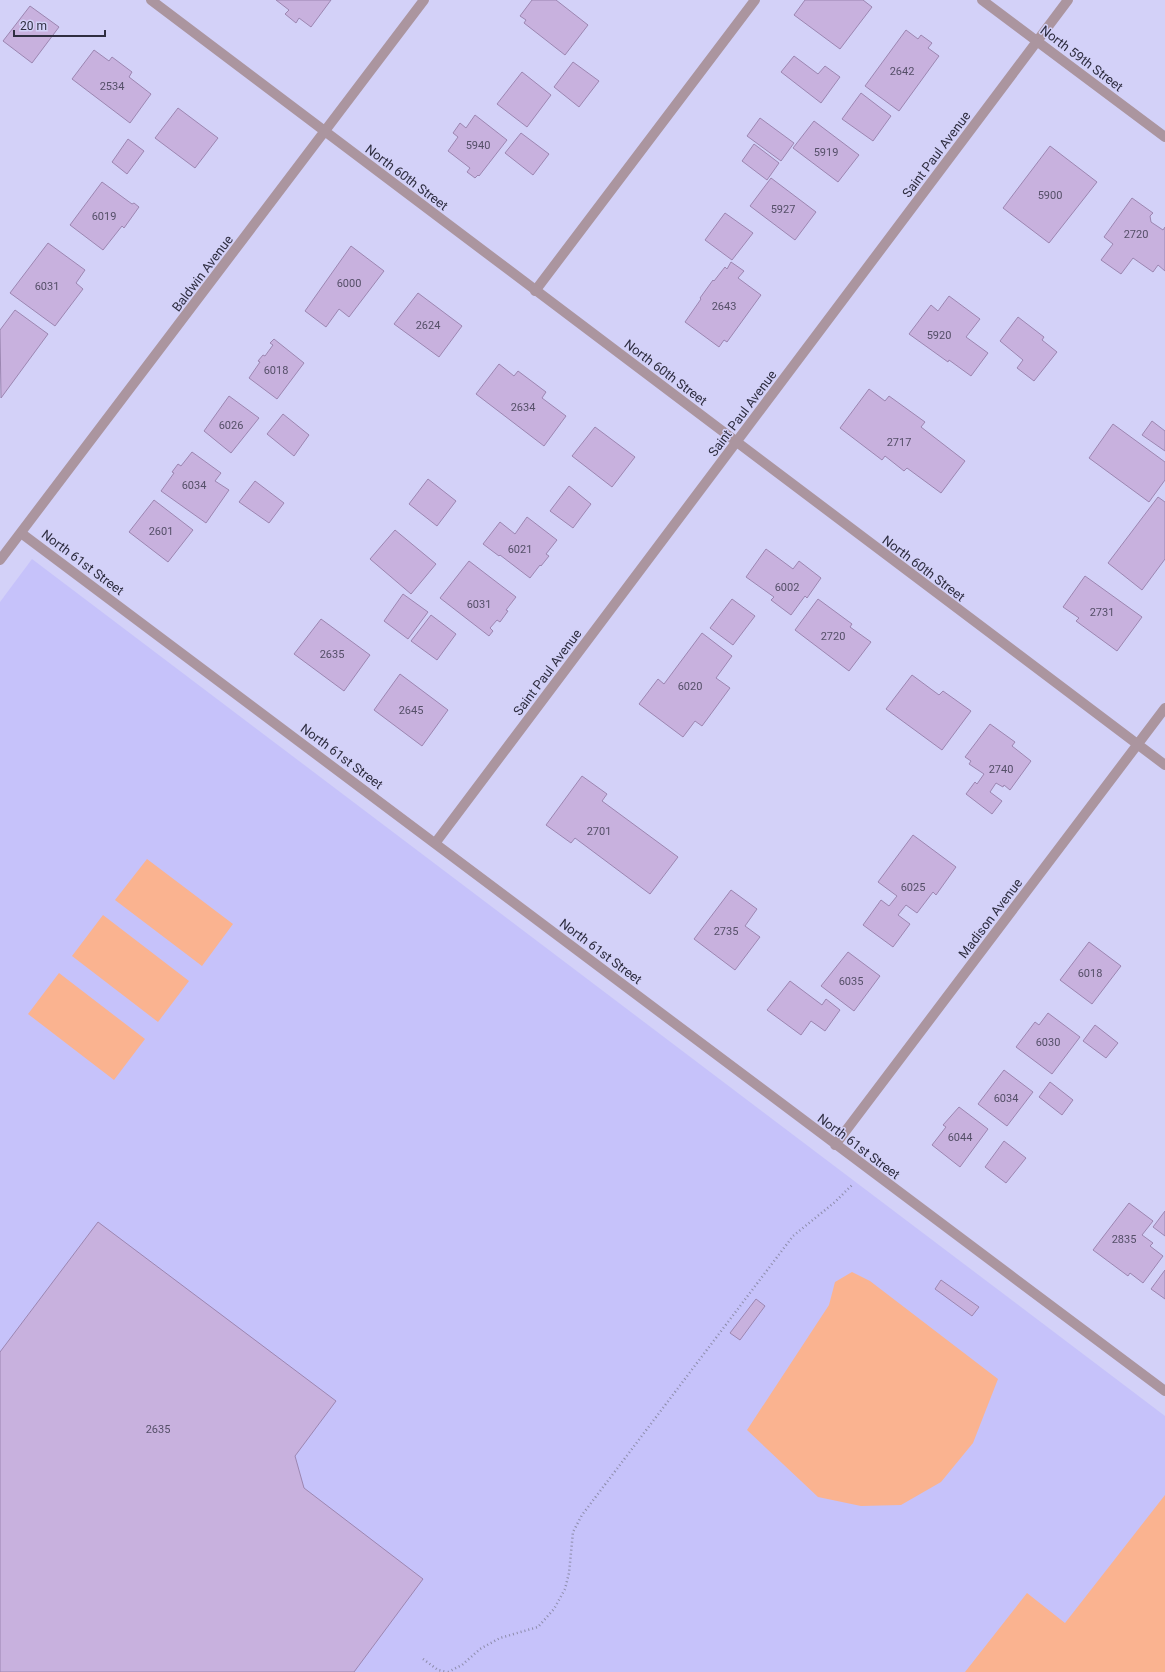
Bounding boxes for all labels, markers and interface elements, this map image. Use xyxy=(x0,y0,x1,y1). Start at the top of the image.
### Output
scale bar xyxy=(14,12,105,38)
text: 20 m xyxy=(20,19,47,33)
street label: North 59th Street xyxy=(1037,22,1126,94)
house number: 2642 xyxy=(890,65,914,78)
house number: 2534 xyxy=(100,80,124,93)
street label: Saint Paul Avenue xyxy=(899,108,974,200)
house number: 5940 xyxy=(466,139,490,152)
street label: North 60th Street xyxy=(362,141,451,213)
house number: 5919 xyxy=(814,146,838,159)
house number: 5900 xyxy=(1038,189,1062,202)
house number: 5927 xyxy=(771,203,795,216)
house number: 6019 xyxy=(92,210,116,223)
house number: 2720 xyxy=(1124,228,1148,241)
street label: Baldwin Avenue xyxy=(169,232,236,314)
house number: 6000 xyxy=(337,277,361,290)
house number: 6031 xyxy=(35,280,59,293)
house number: 2643 xyxy=(712,300,736,313)
house number: 2624 xyxy=(416,319,440,332)
house number: 5920 xyxy=(927,329,951,342)
street label: North 60th Street xyxy=(621,336,710,408)
house number: 6018 xyxy=(264,364,288,377)
street label: Saint Paul Avenue xyxy=(705,367,780,459)
house number: 2634 xyxy=(511,401,535,414)
house number: 6026 xyxy=(219,419,243,432)
house number: 2717 xyxy=(887,436,911,449)
house number: 6034 xyxy=(182,479,206,492)
house number: 2601 xyxy=(149,525,173,538)
street label: North 61st Street xyxy=(39,527,127,598)
street label: North 60th Street xyxy=(879,532,968,604)
house number: 6021 xyxy=(508,543,532,556)
house number: 6002 xyxy=(775,581,799,594)
house number: 6031 xyxy=(467,598,491,611)
house number: 2731 xyxy=(1090,606,1114,619)
street label: Saint Paul Avenue xyxy=(510,626,585,718)
house number: 2720 xyxy=(821,630,845,643)
house number: 2635 xyxy=(320,648,344,661)
house number: 6020 xyxy=(678,680,702,693)
house number: 2645 xyxy=(399,704,423,717)
street label: North 61st Street xyxy=(298,721,386,792)
house number: 2740 xyxy=(989,763,1013,776)
house number: 2701 xyxy=(587,825,611,838)
street label: Madison Avenue xyxy=(956,875,1025,961)
house number: 6025 xyxy=(901,881,925,894)
street label: North 61st Street xyxy=(557,916,645,987)
house number: 2735 xyxy=(714,925,738,938)
house number: 6018 xyxy=(1078,967,1102,980)
house number: 6035 xyxy=(839,975,863,988)
house number: 6030 xyxy=(1036,1036,1060,1049)
house number: 6034 xyxy=(994,1092,1018,1105)
street label: North 61st Street xyxy=(815,1111,903,1182)
house number: 6044 xyxy=(948,1131,972,1144)
house number: 2835 xyxy=(1112,1233,1136,1246)
house number: 2635 xyxy=(146,1423,170,1436)

